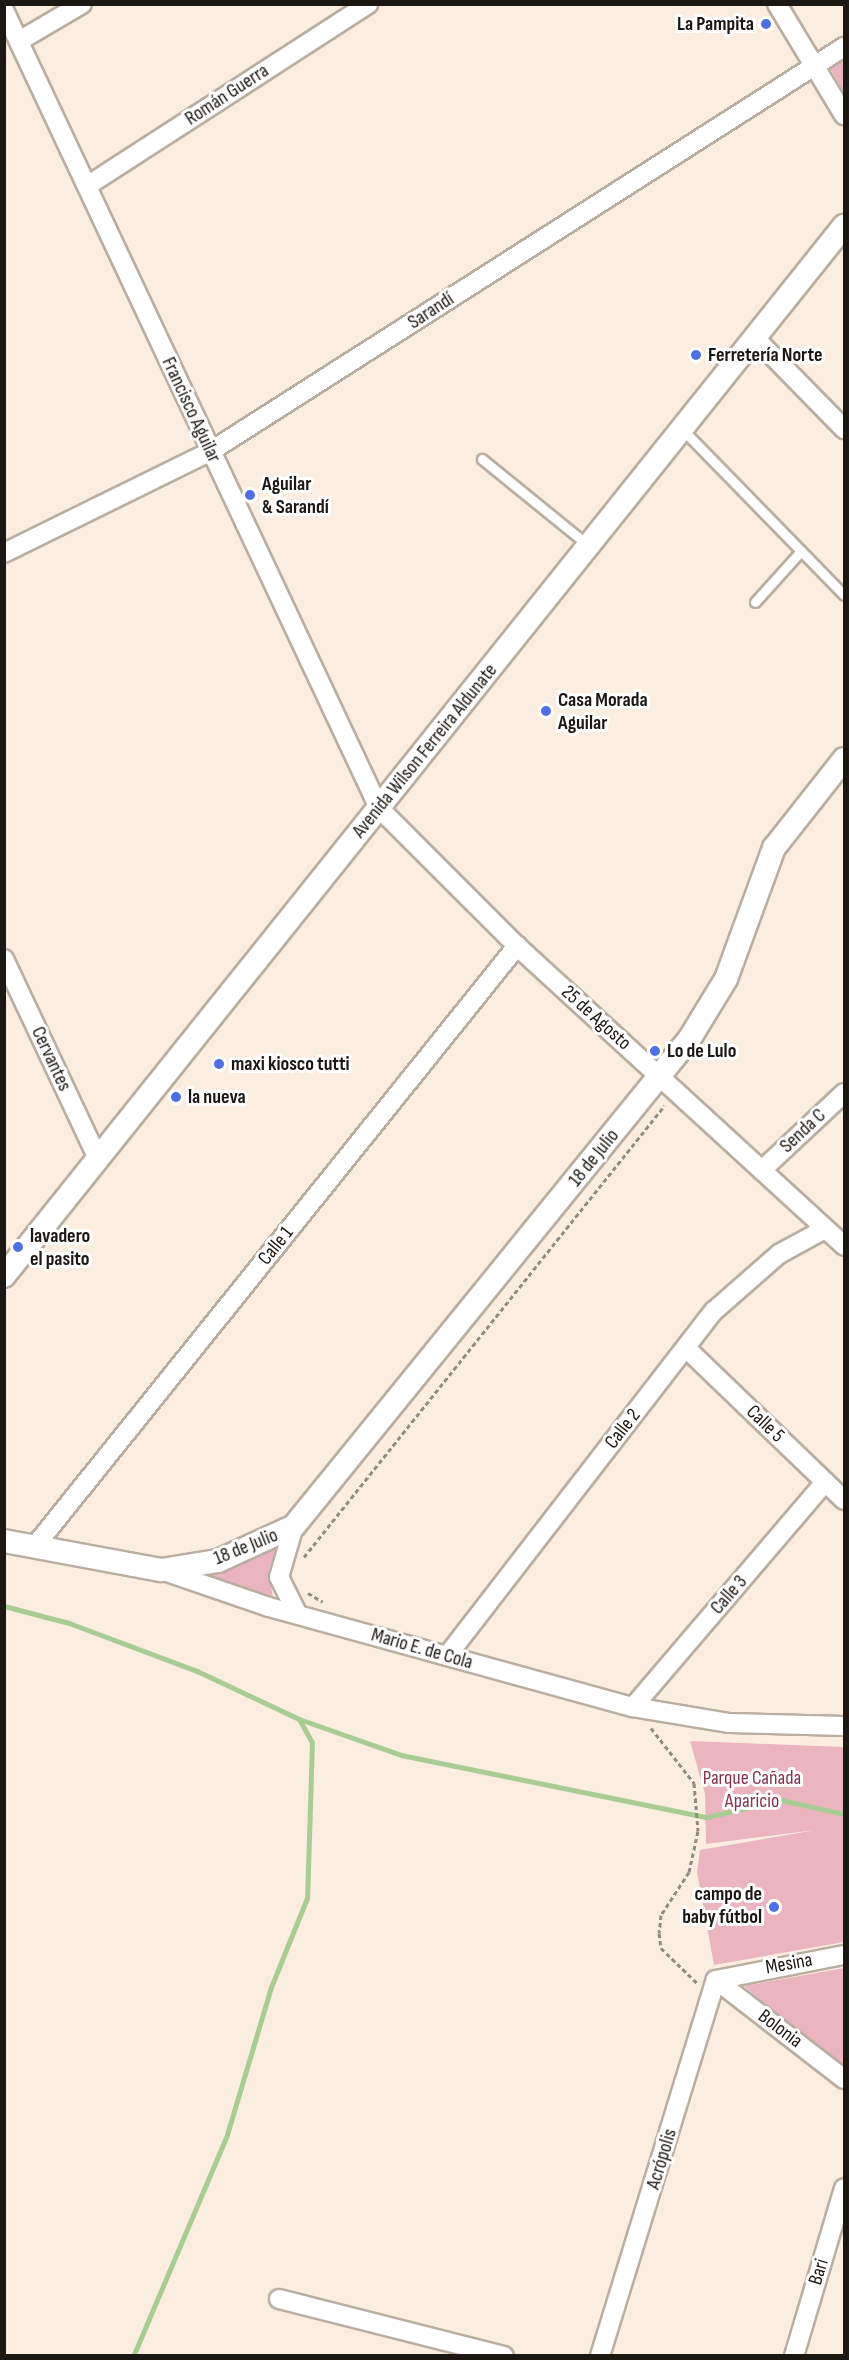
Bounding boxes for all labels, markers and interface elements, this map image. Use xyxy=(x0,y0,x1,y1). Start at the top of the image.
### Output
place label: La Pampita xyxy=(677,12,754,36)
marker: La Pampita xyxy=(759,17,773,31)
street label: Román Guerra xyxy=(181,59,273,131)
street label: Sarandí xyxy=(403,287,459,335)
place label: Ferretería Norte xyxy=(708,343,823,367)
marker: Ferretería Norte xyxy=(689,348,703,362)
street label: Francisco Aguilar xyxy=(156,353,226,467)
place label: Aguilar & Sarandí xyxy=(262,472,329,519)
marker: Aguilar & Sarandí xyxy=(243,488,257,502)
street label: Avenida Wilson Ferreira Aldunate xyxy=(347,659,503,843)
place label: Casa Morada Aguilar xyxy=(558,688,648,735)
marker: Casa Morada Aguilar xyxy=(539,704,553,718)
street label: 25 de Agosto xyxy=(556,980,636,1056)
street label: Cervantes xyxy=(26,1023,76,1095)
place label: Lo de Lulo xyxy=(667,1039,736,1063)
marker: Lo de Lulo xyxy=(648,1044,662,1058)
place label: maxi kiosco tutti xyxy=(231,1052,350,1076)
marker: maxi kiosco tutti xyxy=(212,1057,226,1071)
place label: la nueva xyxy=(188,1085,246,1109)
marker: la nueva xyxy=(169,1090,183,1104)
street label: Senda C xyxy=(775,1104,831,1158)
street label: 18 de Julio xyxy=(564,1124,624,1192)
street label: Calle 1 xyxy=(253,1222,299,1270)
place label: lavadero el pasito xyxy=(30,1224,90,1271)
marker: lavadero el pasito xyxy=(11,1240,25,1254)
street label: Calle 5 xyxy=(741,1400,789,1448)
street label: Calle 2 xyxy=(600,1404,646,1454)
street label: 18 de Julio xyxy=(210,1523,282,1571)
street label: Calle 3 xyxy=(705,1570,753,1620)
street label: Mario E. de Cola xyxy=(368,1623,476,1675)
park label: Parque Cañada Aparicio xyxy=(703,1767,801,1814)
place label: campo de baby fútbol xyxy=(682,1883,762,1930)
marker: campo de baby fútbol xyxy=(767,1900,781,1914)
street label: Mesina xyxy=(764,1948,814,1980)
street label: Bolonia xyxy=(753,2005,807,2053)
street label: Acrópolis xyxy=(641,2126,683,2192)
street label: Bari xyxy=(804,2256,834,2288)

